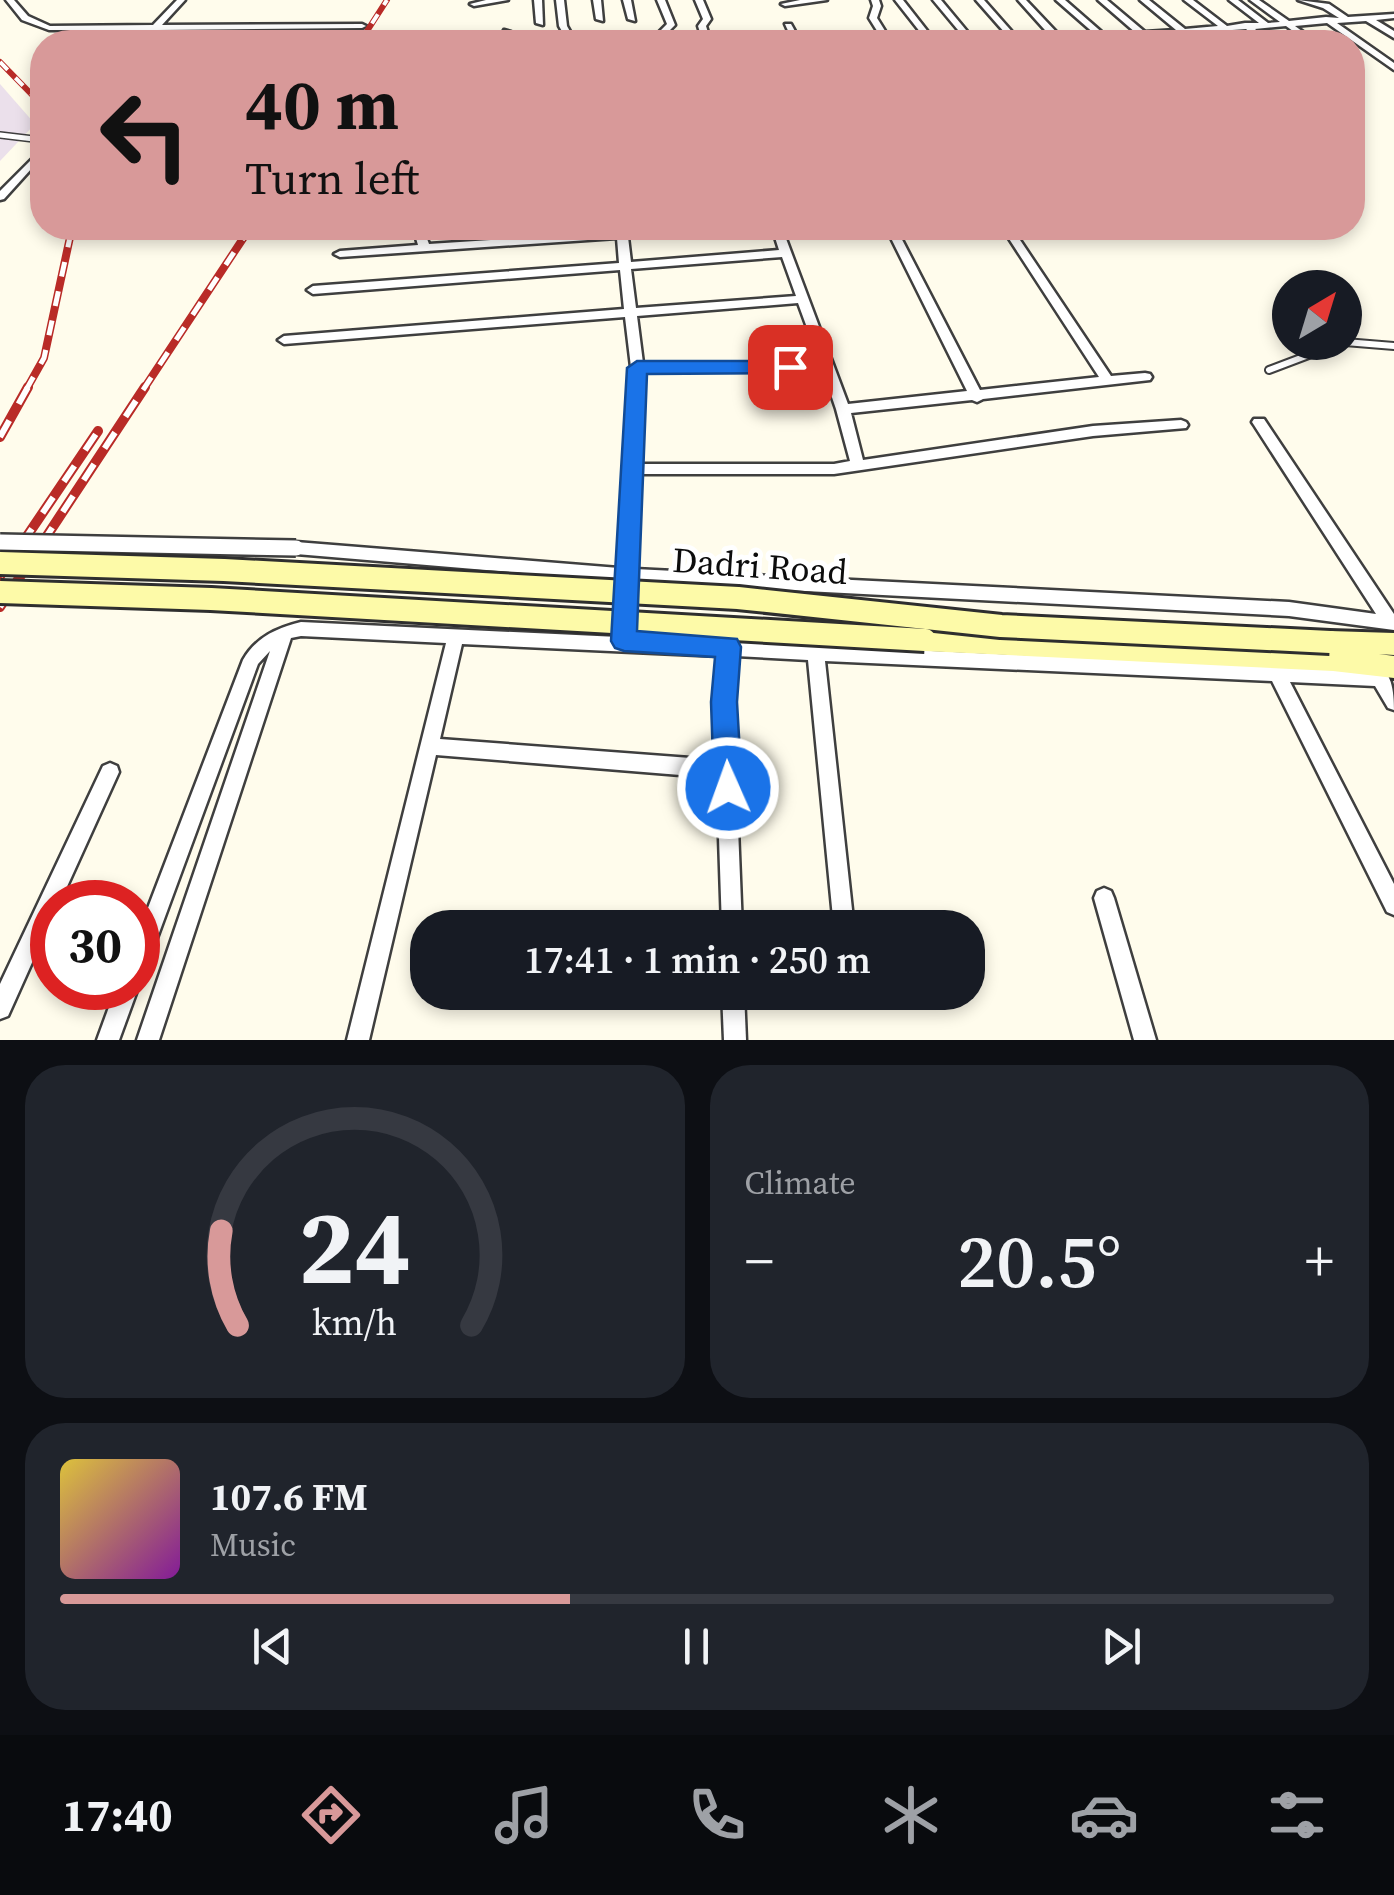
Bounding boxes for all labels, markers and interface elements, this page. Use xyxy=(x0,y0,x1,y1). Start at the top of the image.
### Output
text: 40 m xyxy=(245,56,399,152)
icon: left xyxy=(80,70,210,200)
text: Turn left xyxy=(245,147,419,209)
north arrow xyxy=(1272,270,1362,360)
map controls xyxy=(1272,270,1362,360)
pin xyxy=(748,325,833,410)
icon: arrive xyxy=(763,340,818,395)
street label: Dadri Road xyxy=(671,536,849,596)
position arrow xyxy=(676,736,780,840)
speed limit sign: 30 xyxy=(30,880,160,1010)
text: 17:41 · 1 min · 250 m xyxy=(524,934,871,986)
text: Climate xyxy=(745,1161,856,1205)
text: 24 xyxy=(298,1175,411,1318)
text: 20.5° xyxy=(957,1209,1121,1312)
text: − xyxy=(745,1223,774,1298)
text: + xyxy=(1305,1223,1334,1298)
text: km/h xyxy=(312,1298,397,1347)
text: 107.6 FM xyxy=(210,1471,368,1523)
text: Music xyxy=(210,1523,296,1567)
icon: previous xyxy=(245,1619,300,1674)
icon: pause xyxy=(669,1619,724,1674)
icon: next xyxy=(1094,1619,1149,1674)
icon: directions xyxy=(296,1780,366,1850)
icon: music xyxy=(489,1780,559,1850)
icon: phone xyxy=(682,1780,752,1850)
icon: climate xyxy=(876,1780,946,1850)
icon: car xyxy=(1069,1780,1139,1850)
icon: filters xyxy=(1262,1780,1332,1850)
text: 17:40 xyxy=(62,1784,173,1846)

